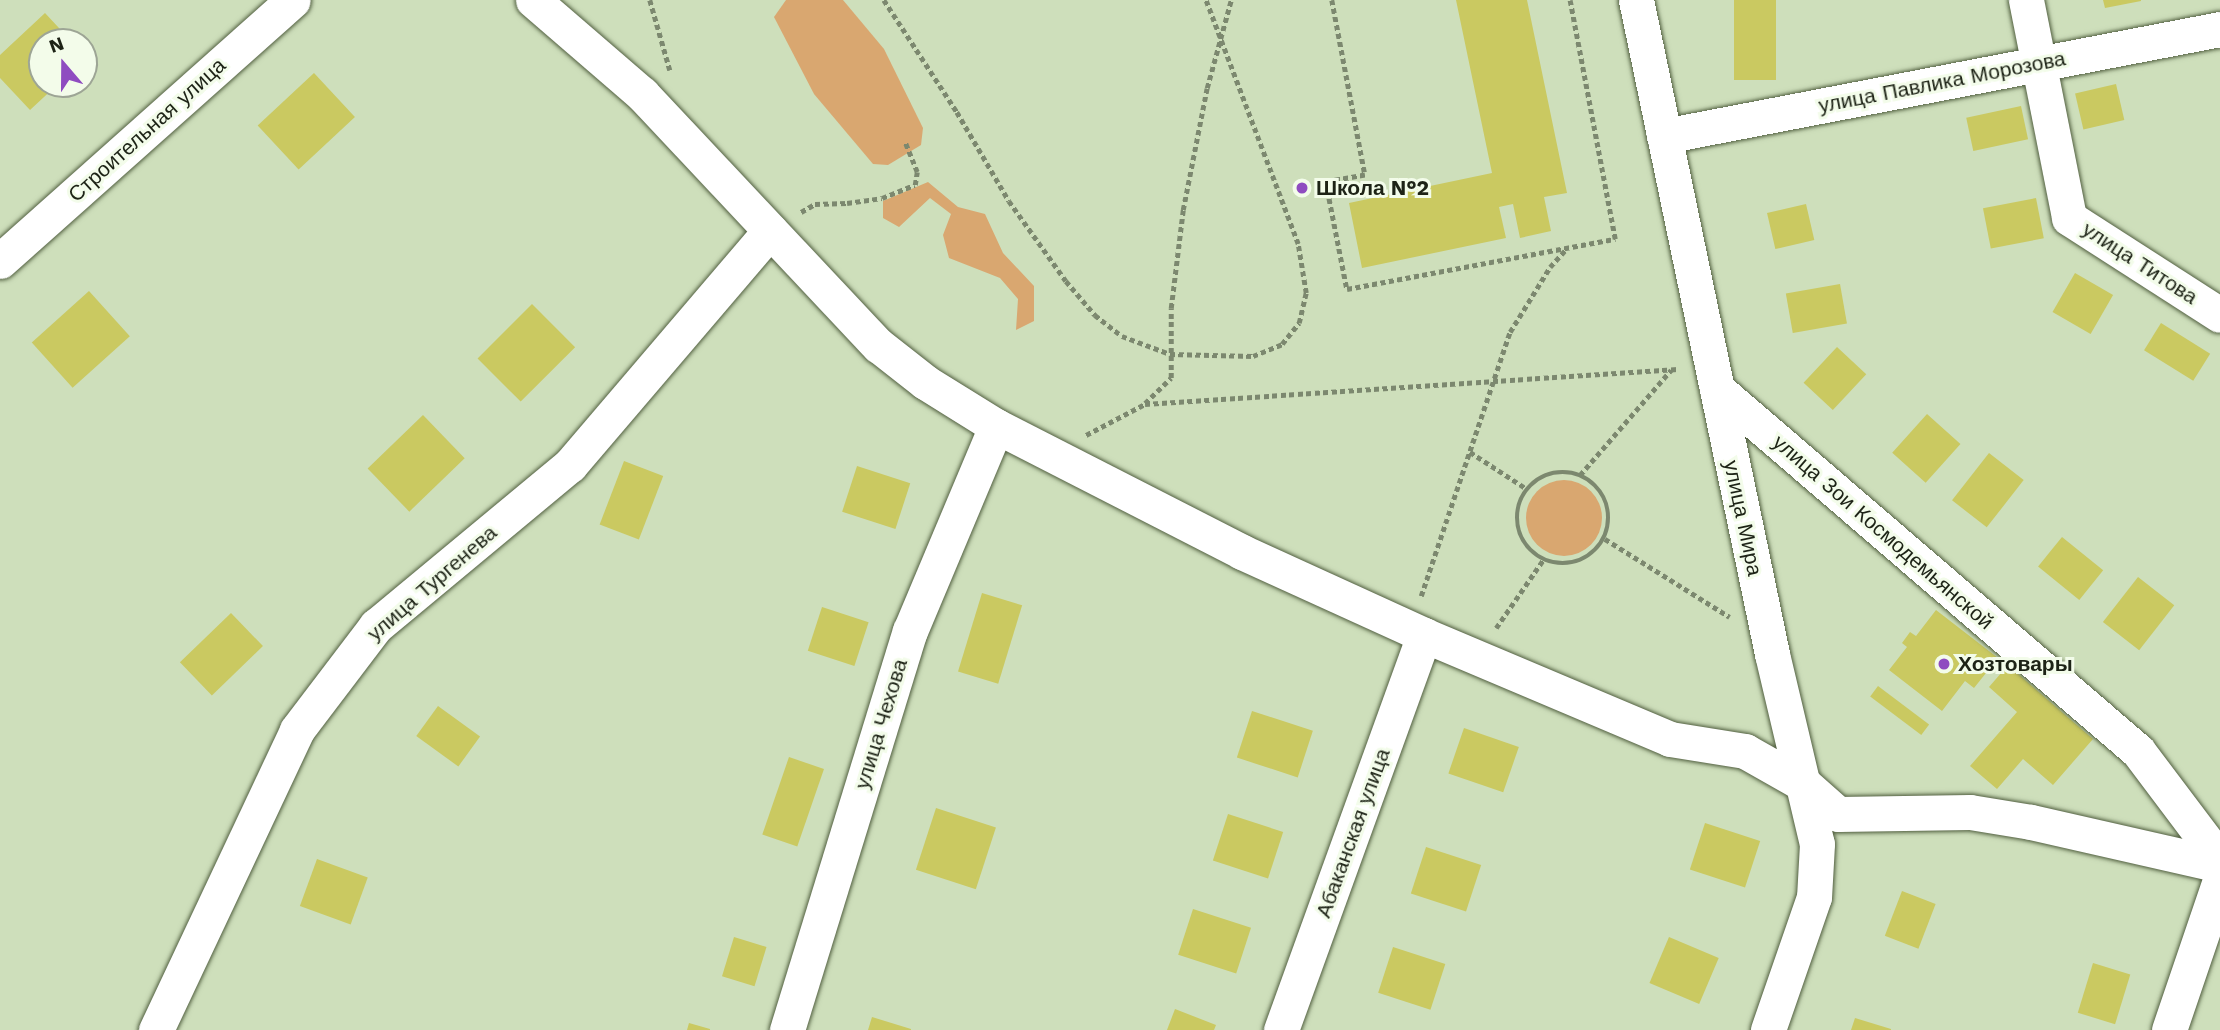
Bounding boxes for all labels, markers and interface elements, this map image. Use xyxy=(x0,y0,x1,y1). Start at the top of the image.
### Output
north arrow xyxy=(28,28,98,98)
text: N xyxy=(46,31,67,58)
street label: улица Павлика Морозова xyxy=(1816,46,2068,118)
street label: Строительная улица xyxy=(63,53,231,207)
place label: Школа N°2 xyxy=(1316,175,1429,201)
marker: Школа N°2 xyxy=(1294,180,1310,196)
street label: улица Титова xyxy=(2078,216,2202,310)
street label: улица Зои Космодемьянской xyxy=(1768,429,1998,635)
street label: улица Мира xyxy=(1718,458,1768,578)
street label: улица Тургенева xyxy=(362,520,502,646)
place label: Хозтовары xyxy=(1958,651,2073,677)
street label: улица Чехова xyxy=(849,656,913,792)
marker: Хозтовары xyxy=(1936,656,1952,672)
street label: Абаканская улица xyxy=(1311,745,1395,921)

